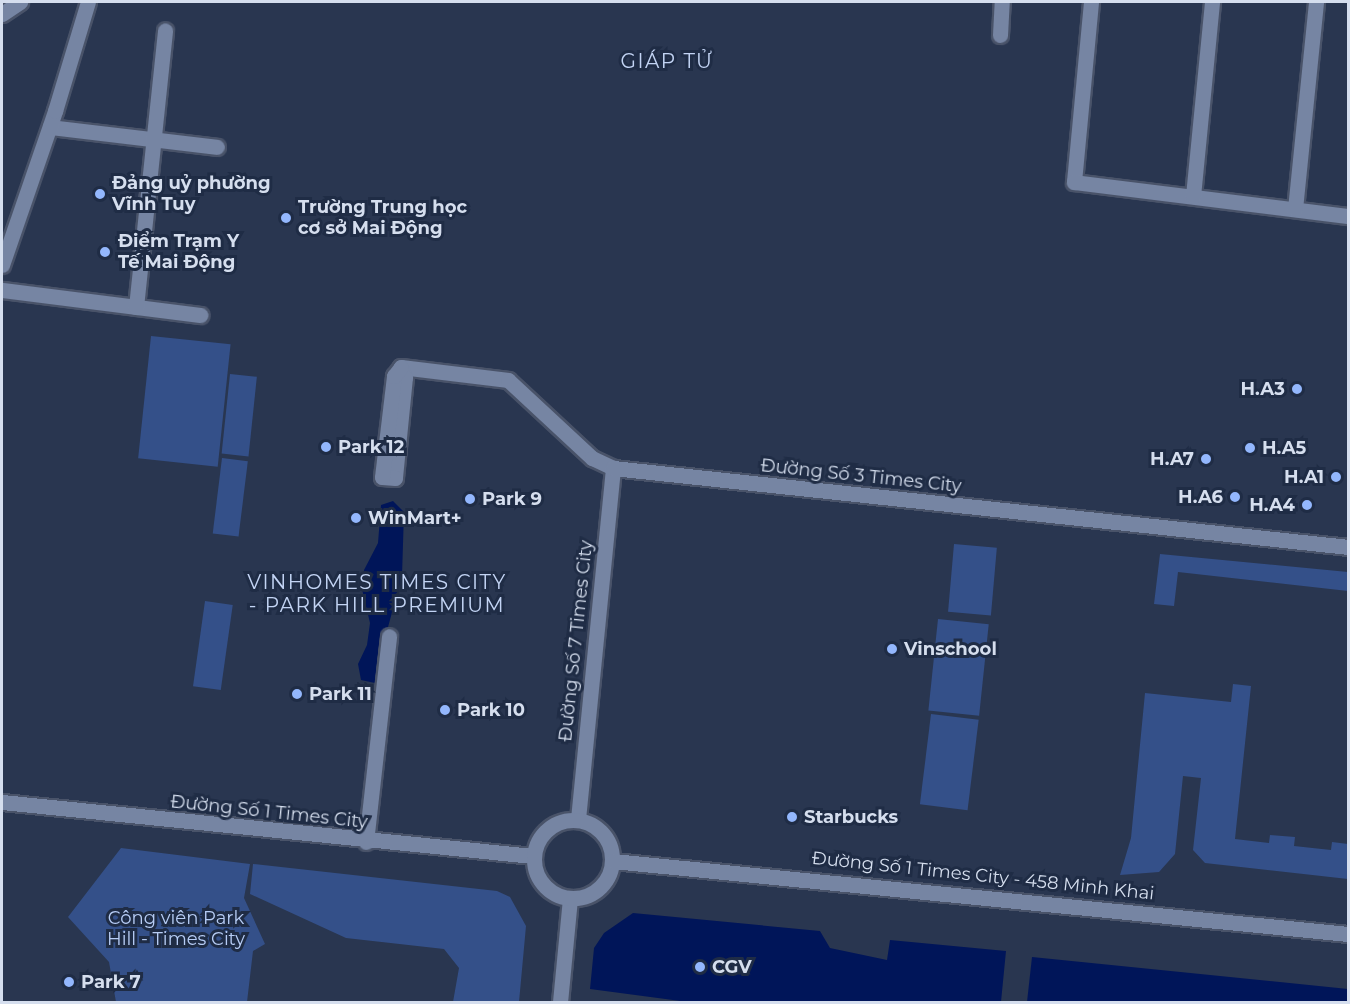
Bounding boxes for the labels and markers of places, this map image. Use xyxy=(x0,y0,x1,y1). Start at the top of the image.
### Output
place label: Đảng uỷ phường Vĩnh Tuy xyxy=(112,173,271,216)
marker: Đảng uỷ phường Vĩnh Tuy xyxy=(93,187,107,201)
place label: Trường Trung học cơ sở Mai Động xyxy=(298,197,467,240)
marker: Trường Trung học cơ sở Mai Động xyxy=(279,211,293,225)
place label: Điểm Trạm Y Tế Mai Động xyxy=(118,231,239,274)
marker: Điểm Trạm Y Tế Mai Động xyxy=(96,243,114,261)
place label: H.A3 xyxy=(1241,378,1285,400)
marker: H.A3 xyxy=(1290,382,1304,396)
place label: Park 12 xyxy=(338,436,404,458)
place label: H.A5 xyxy=(1262,437,1306,459)
marker: Park 12 xyxy=(319,440,333,454)
marker: H.A5 xyxy=(1243,441,1257,455)
place label: H.A7 xyxy=(1150,448,1194,470)
marker: H.A7 xyxy=(1199,452,1213,466)
place label: H.A1 xyxy=(1284,466,1324,488)
marker: H.A1 xyxy=(1329,470,1343,484)
place label: H.A6 xyxy=(1178,486,1223,508)
place label: Park 9 xyxy=(482,488,542,510)
marker: H.A6 xyxy=(1228,490,1242,504)
marker: Park 9 xyxy=(463,492,477,506)
place label: H.A4 xyxy=(1249,494,1295,516)
marker: H.A4 xyxy=(1300,498,1314,512)
place label: WinMart+ xyxy=(368,507,461,529)
marker: WinMart+ xyxy=(349,511,363,525)
place label: Vinschool xyxy=(904,638,997,660)
marker: Vinschool xyxy=(885,642,899,656)
place label: Park 11 xyxy=(309,683,372,705)
marker: Park 11 xyxy=(290,687,304,701)
place label: Park 10 xyxy=(457,699,525,721)
marker: Park 10 xyxy=(438,703,452,717)
place label: Starbucks xyxy=(804,806,898,828)
marker: Starbucks xyxy=(785,810,799,824)
place label: CGV xyxy=(712,956,752,978)
marker: CGV xyxy=(693,960,707,974)
place label: Park 7 xyxy=(81,971,141,993)
marker: Park 7 xyxy=(62,975,76,989)

